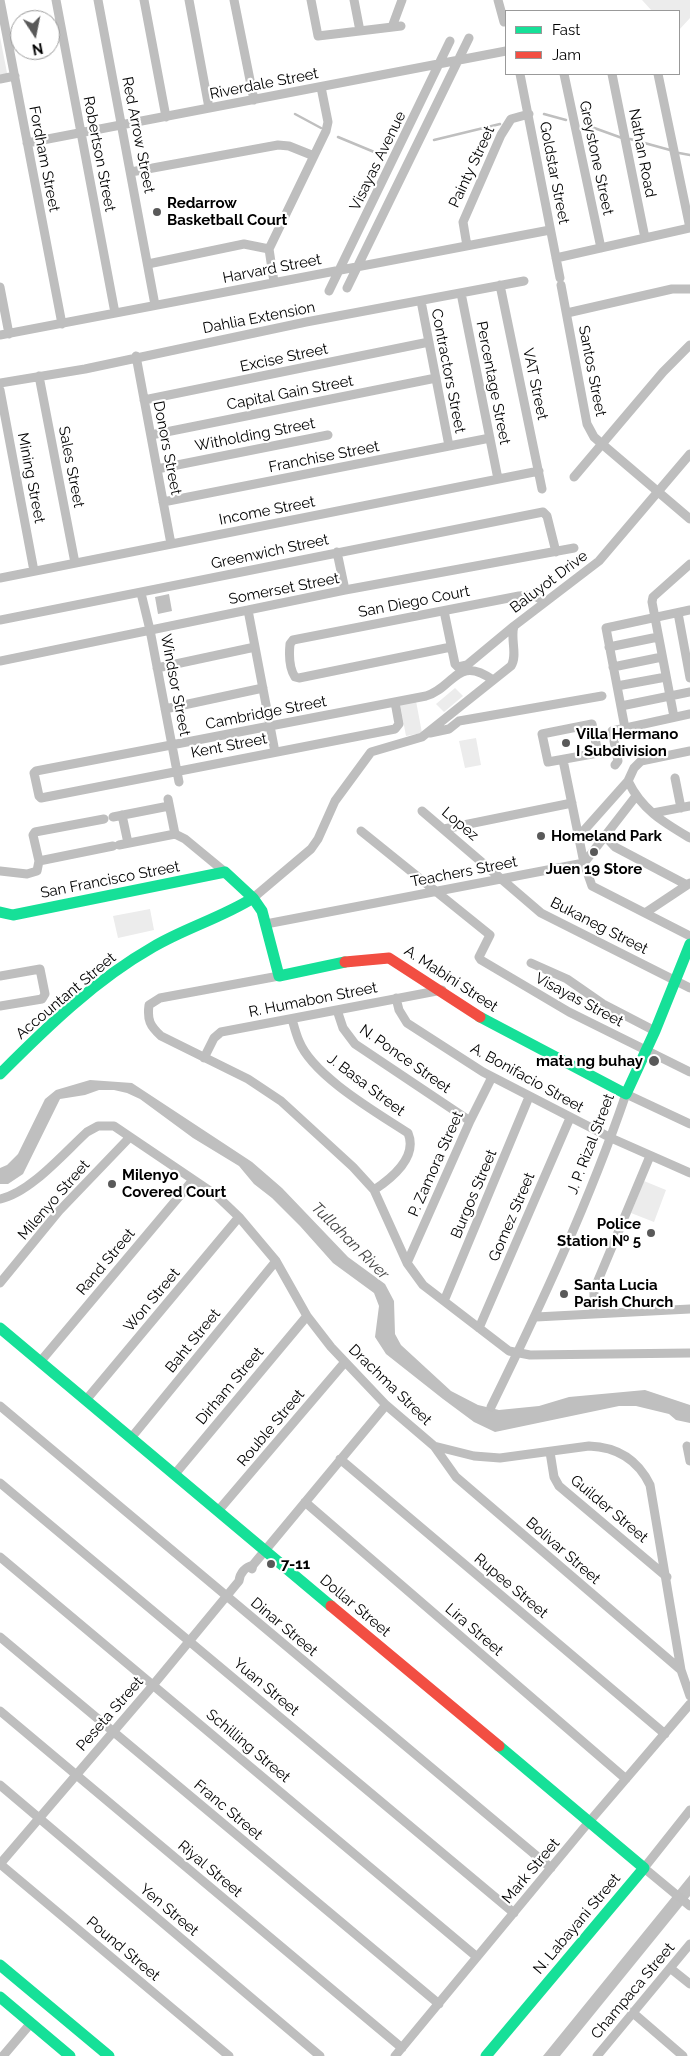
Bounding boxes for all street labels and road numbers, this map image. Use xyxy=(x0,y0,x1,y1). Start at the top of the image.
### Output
street label: Riverdale Street xyxy=(208,65,320,103)
street label: Red Arrow Street xyxy=(118,75,158,195)
street label: Robertson Street xyxy=(79,95,119,213)
street label: Greystone Street xyxy=(575,99,617,217)
street label: Fordham Street xyxy=(25,104,63,214)
street label: Nathan Road xyxy=(625,107,659,199)
street label: Visayas Avenue xyxy=(346,108,410,214)
street label: Goldstar Street xyxy=(535,120,573,226)
street label: Painty Street xyxy=(445,123,499,211)
street label: Harvard Street xyxy=(221,251,323,287)
street label: Dahlia Extension xyxy=(201,298,317,338)
street label: Contractors Street xyxy=(427,307,469,435)
street label: Percentage Street xyxy=(472,320,514,446)
street label: Santos Street xyxy=(574,324,610,418)
street label: Excise Street xyxy=(238,340,330,376)
street label: VAT Street xyxy=(519,346,551,422)
street label: Capital Gain Street xyxy=(225,372,355,414)
street label: Donors Street xyxy=(149,400,185,496)
street label: Witholding Street xyxy=(194,415,316,455)
street label: Sales Street xyxy=(54,425,88,509)
street label: Mining Street xyxy=(13,431,49,525)
street label: Franchise Street xyxy=(267,437,381,477)
street label: Income Street xyxy=(217,493,317,529)
street label: Greenwich Street xyxy=(210,531,330,573)
street label: Baluyot Drive xyxy=(507,547,591,617)
street label: Somerset Street xyxy=(227,569,341,609)
street label: San Diego Court xyxy=(357,582,471,622)
street label: Windsor Street xyxy=(156,632,194,738)
street label: Cambridge Street xyxy=(204,692,328,734)
street label: Kent Street xyxy=(189,730,269,762)
street label: Lopez xyxy=(438,803,482,845)
street label: Teachers Street xyxy=(409,853,519,891)
street label: San Francisco Street xyxy=(39,858,181,902)
street label: Bukaneg Street xyxy=(547,894,651,958)
street label: A. Mabini Street xyxy=(401,942,501,1016)
street label: Accountant Street xyxy=(12,949,120,1043)
street label: Visayas Street xyxy=(532,969,626,1031)
street label: R. Humabon Street xyxy=(247,979,379,1021)
street label: N. Ponce Street xyxy=(356,1021,454,1097)
street label: A. Bonifacio Street xyxy=(467,1039,587,1117)
street label: J. Basa Street xyxy=(324,1050,408,1120)
street label: J. P. Rizal Street xyxy=(564,1091,618,1197)
street label: P. Zamora Street xyxy=(405,1108,467,1220)
street label: Burgos Street xyxy=(447,1147,501,1241)
street label: Milenyo Street xyxy=(14,1156,94,1244)
street label: Gomez Street xyxy=(485,1170,539,1264)
street label: Rand Street xyxy=(73,1225,139,1299)
street label: Won Street xyxy=(120,1264,184,1336)
street label: Baht Street xyxy=(162,1305,224,1377)
street label: Drachma Street xyxy=(345,1341,435,1429)
street label: Dirham Street xyxy=(192,1344,268,1428)
street label: Rouble Street xyxy=(234,1386,308,1470)
street label: Guilder Street xyxy=(567,1471,651,1547)
street label: Bolivar Street xyxy=(522,1514,604,1588)
street label: Rupee Street xyxy=(470,1550,552,1622)
street label: Dollar Street xyxy=(316,1571,394,1641)
street label: Dinar Street xyxy=(247,1594,321,1660)
street label: Lira Street xyxy=(441,1600,507,1660)
street label: Yuan Street xyxy=(230,1654,302,1720)
street label: Peseta Street xyxy=(73,1673,147,1755)
street label: Schilling Street xyxy=(202,1706,294,1786)
street label: Franc Street xyxy=(190,1776,266,1844)
street label: Mark Street xyxy=(498,1835,564,1907)
street label: Riyal Street xyxy=(174,1837,246,1901)
street label: N. Labayani Street xyxy=(530,1870,624,1978)
street label: Yen Street xyxy=(136,1880,202,1940)
street label: Pound Street xyxy=(83,1913,163,1985)
street label: Champaca Street xyxy=(587,1939,679,2043)

